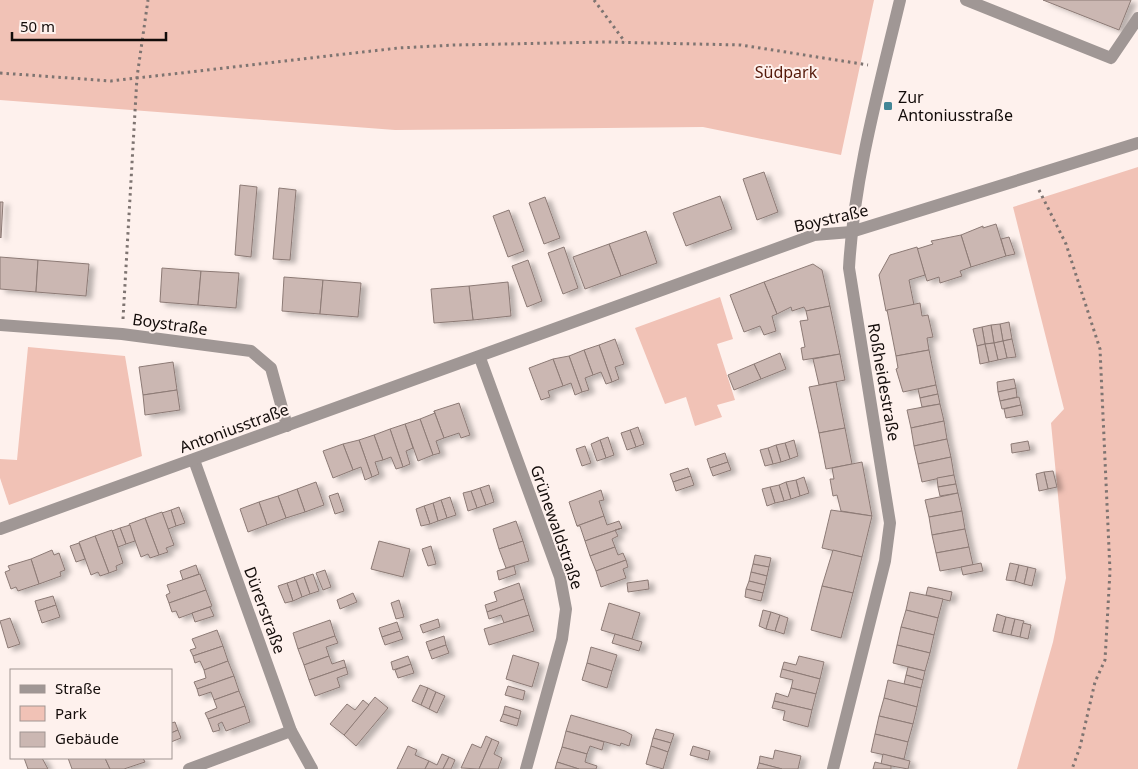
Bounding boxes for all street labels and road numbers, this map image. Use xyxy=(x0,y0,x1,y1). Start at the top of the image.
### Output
street label: Boystraße xyxy=(792,199,870,237)
street label: Boystraße xyxy=(131,308,209,340)
street label: Roßheidestraße xyxy=(863,321,905,443)
street label: Antoniusstraße xyxy=(176,398,292,458)
street label: Grünewaldstraße xyxy=(525,462,589,592)
street label: Dürerstraße xyxy=(239,563,291,657)

